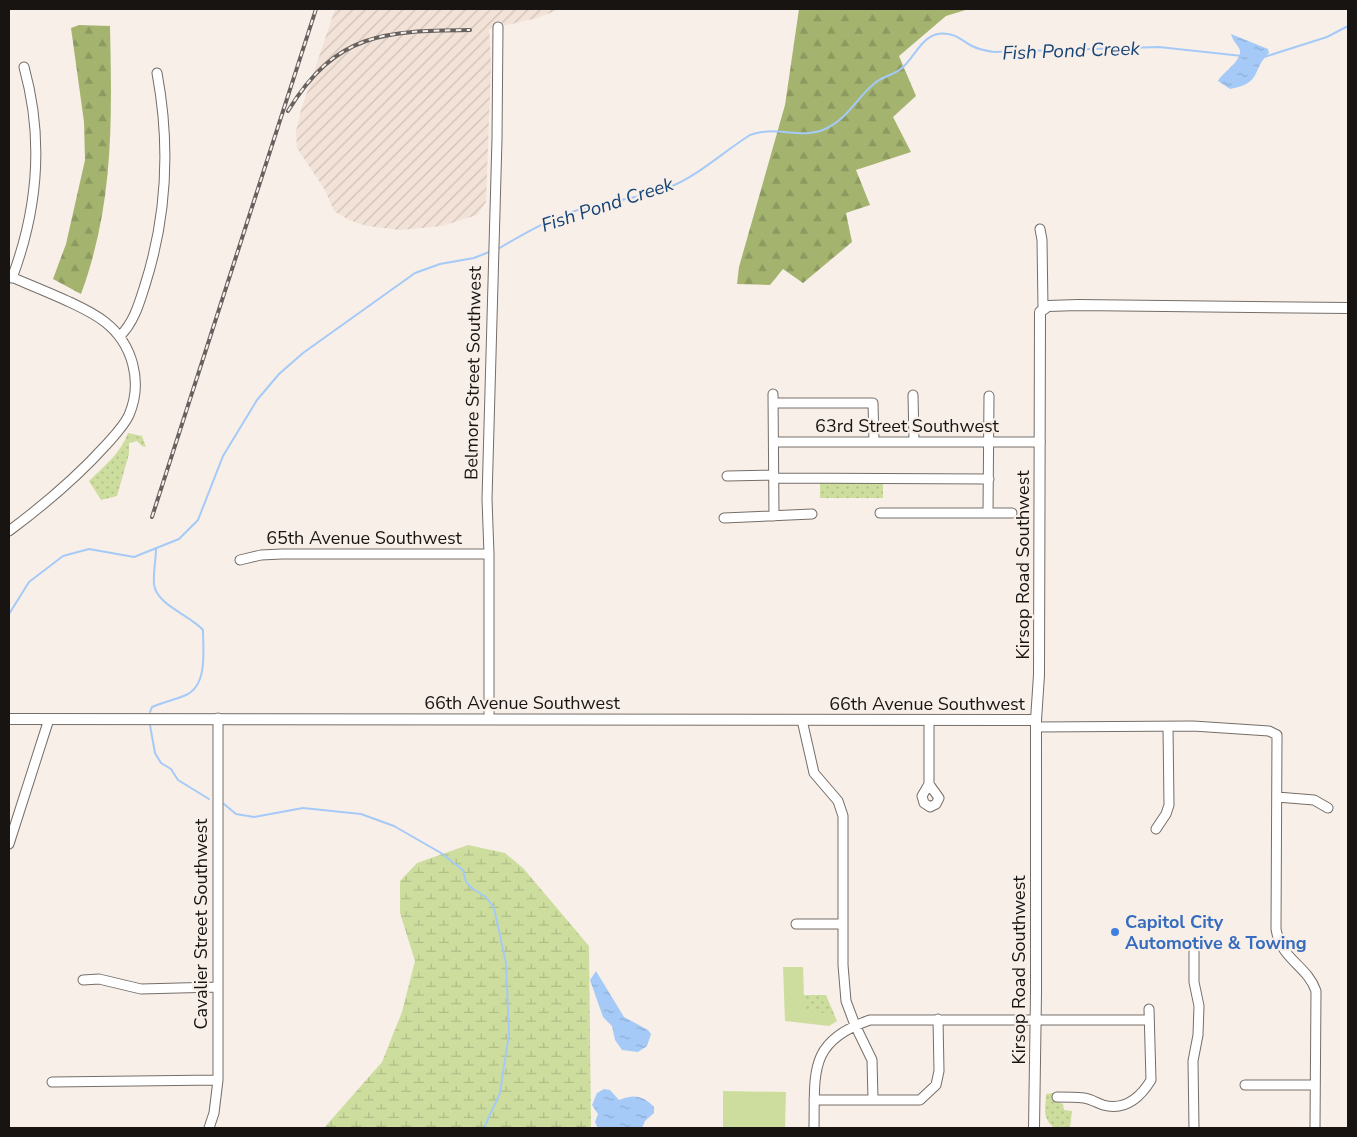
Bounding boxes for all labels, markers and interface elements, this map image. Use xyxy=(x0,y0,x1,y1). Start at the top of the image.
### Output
water label: Fish Pond Creek xyxy=(1002,36,1141,66)
water label: Fish Pond Creek xyxy=(538,171,677,239)
street label: Belmore Street Southwest xyxy=(459,265,487,480)
street label: 63rd Street Southwest xyxy=(815,414,1000,438)
street label: Kirsop Road Southwest xyxy=(1011,470,1035,660)
street label: 65th Avenue Southwest xyxy=(266,526,463,550)
street label: 66th Avenue Southwest xyxy=(424,691,621,715)
street label: 66th Avenue Southwest xyxy=(829,692,1026,716)
street label: Cavalier Street Southwest xyxy=(189,818,213,1029)
street label: Kirsop Road Southwest xyxy=(1007,875,1031,1065)
place label: Capitol City Automotive & Towing xyxy=(1125,910,1307,955)
marker: Capitol City Automotive & Towing xyxy=(1109,926,1121,938)

